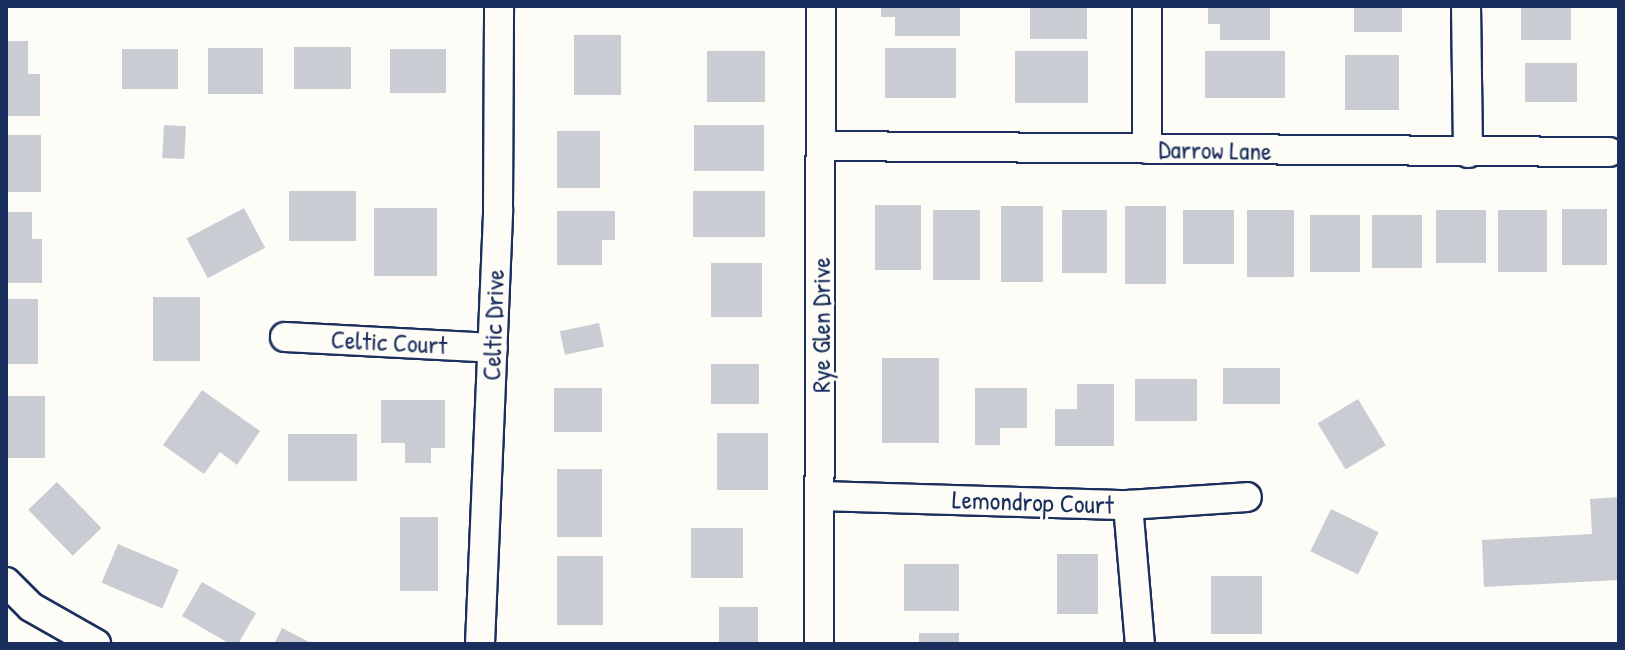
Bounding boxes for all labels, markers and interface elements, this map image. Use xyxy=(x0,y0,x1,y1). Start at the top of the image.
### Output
street label: Darrow Lane xyxy=(1158,133,1272,167)
street label: Rye Glen Drive xyxy=(805,257,837,393)
street label: Celtic Drive xyxy=(475,269,511,381)
street label: Celtic Court xyxy=(330,323,448,361)
street label: Lemondrop Court xyxy=(952,484,1114,520)

